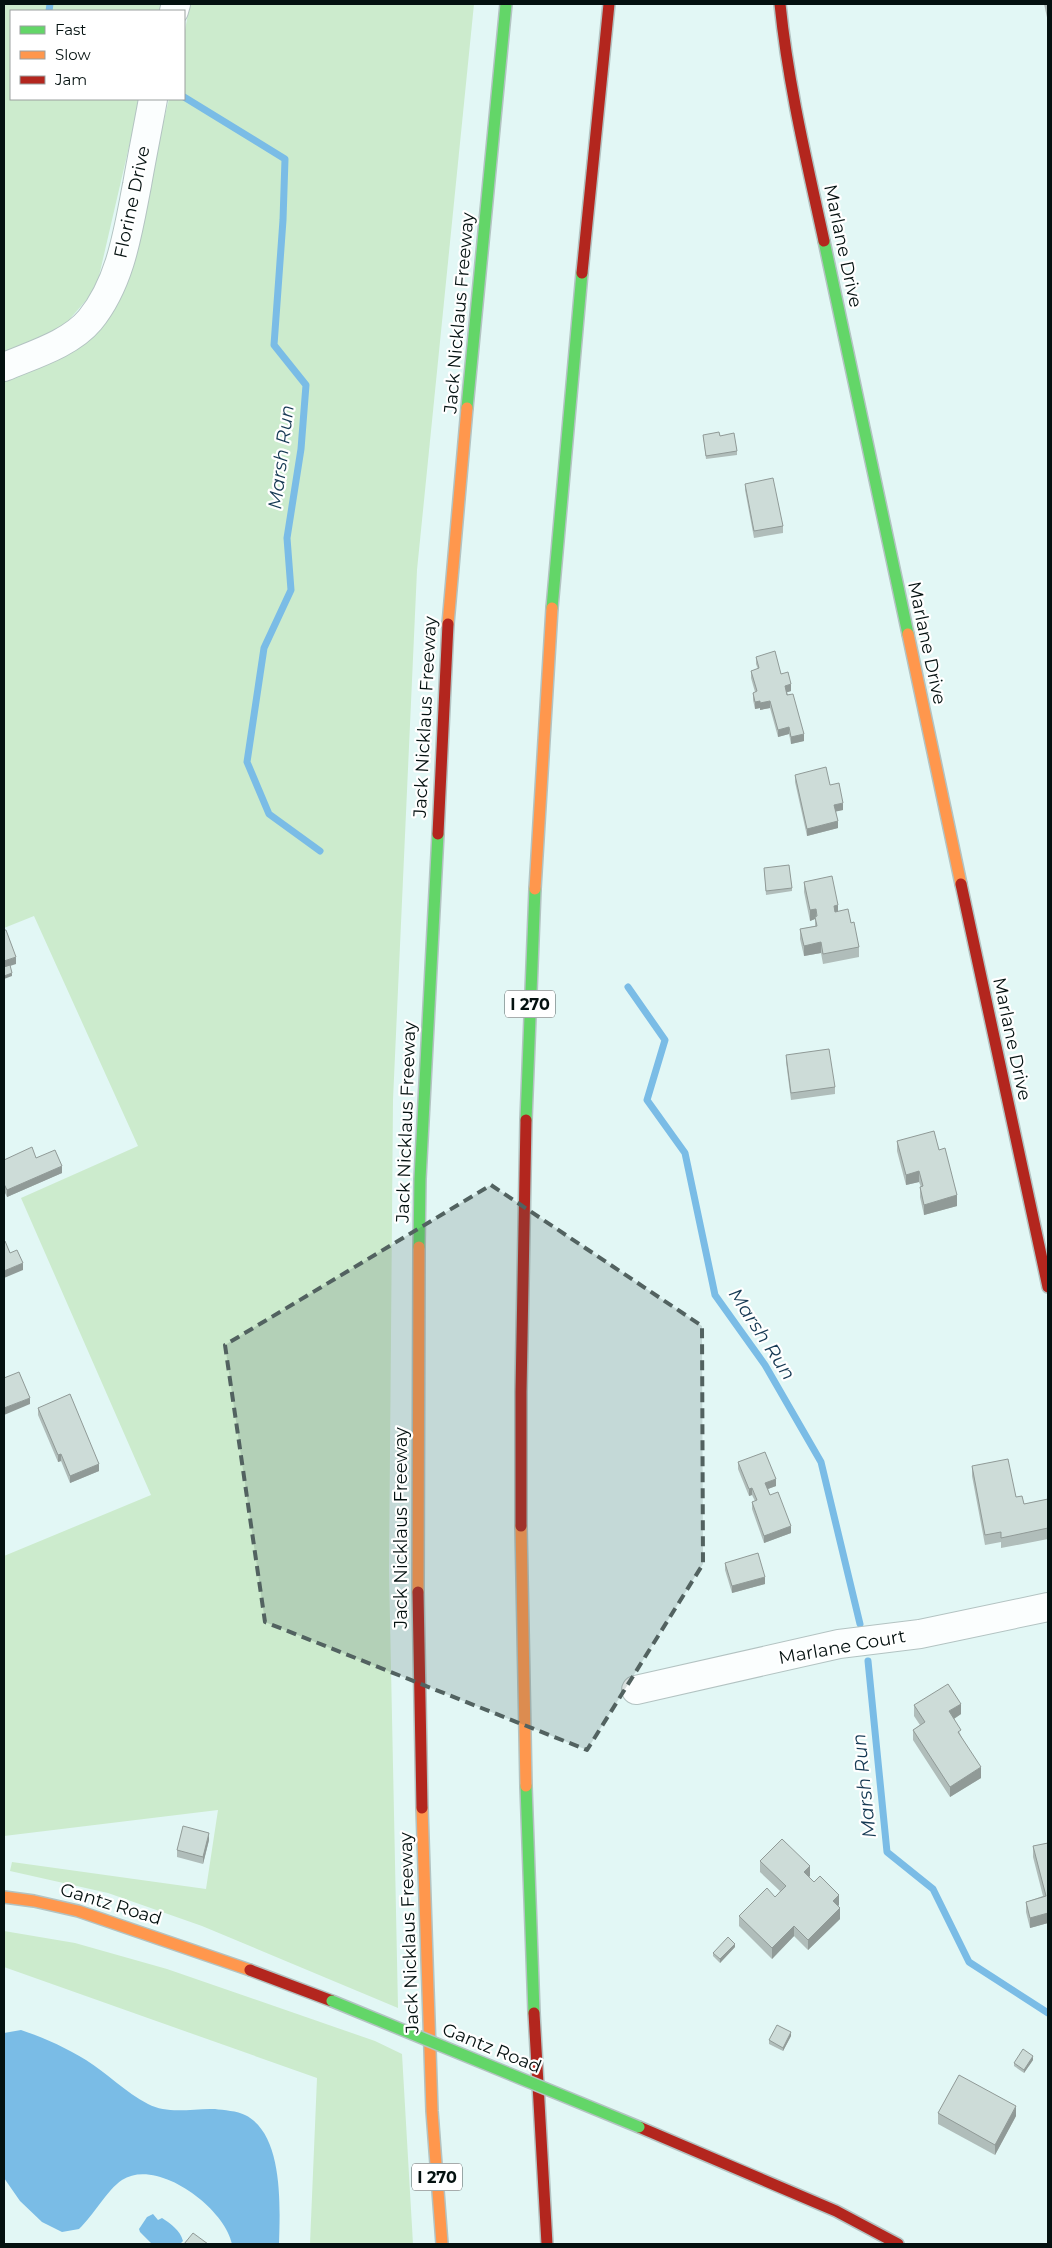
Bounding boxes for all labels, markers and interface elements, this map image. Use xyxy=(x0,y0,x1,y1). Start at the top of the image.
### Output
legend xyxy=(10,10,185,100)
text: Fast xyxy=(55,20,86,39)
text: Slow xyxy=(55,45,91,64)
text: Jam xyxy=(54,70,87,89)
street label: Florine Drive xyxy=(109,144,155,260)
street label: Marlane Drive xyxy=(819,182,867,310)
street label: Jack Nicklaus Freeway xyxy=(439,211,479,415)
water label: Marsh Run xyxy=(263,403,299,511)
street label: Marlane Drive xyxy=(903,579,951,707)
street label: Jack Nicklaus Freeway xyxy=(409,615,441,819)
street label: Marlane Drive xyxy=(988,975,1036,1103)
road number: I 270 xyxy=(505,991,555,1018)
street label: Jack Nicklaus Freeway xyxy=(391,1021,421,1224)
water label: Marsh Run xyxy=(724,1284,800,1384)
street label: Jack Nicklaus Freeway xyxy=(390,1427,412,1630)
street label: Marlane Court xyxy=(777,1625,907,1669)
water label: Marsh Run xyxy=(847,1733,881,1839)
street label: Jack Nicklaus Freeway xyxy=(394,1832,424,2035)
street label: Gantz Road xyxy=(58,1878,164,1930)
street label: Gantz Road xyxy=(439,2018,545,2078)
road number: I 270 xyxy=(412,2164,462,2190)

